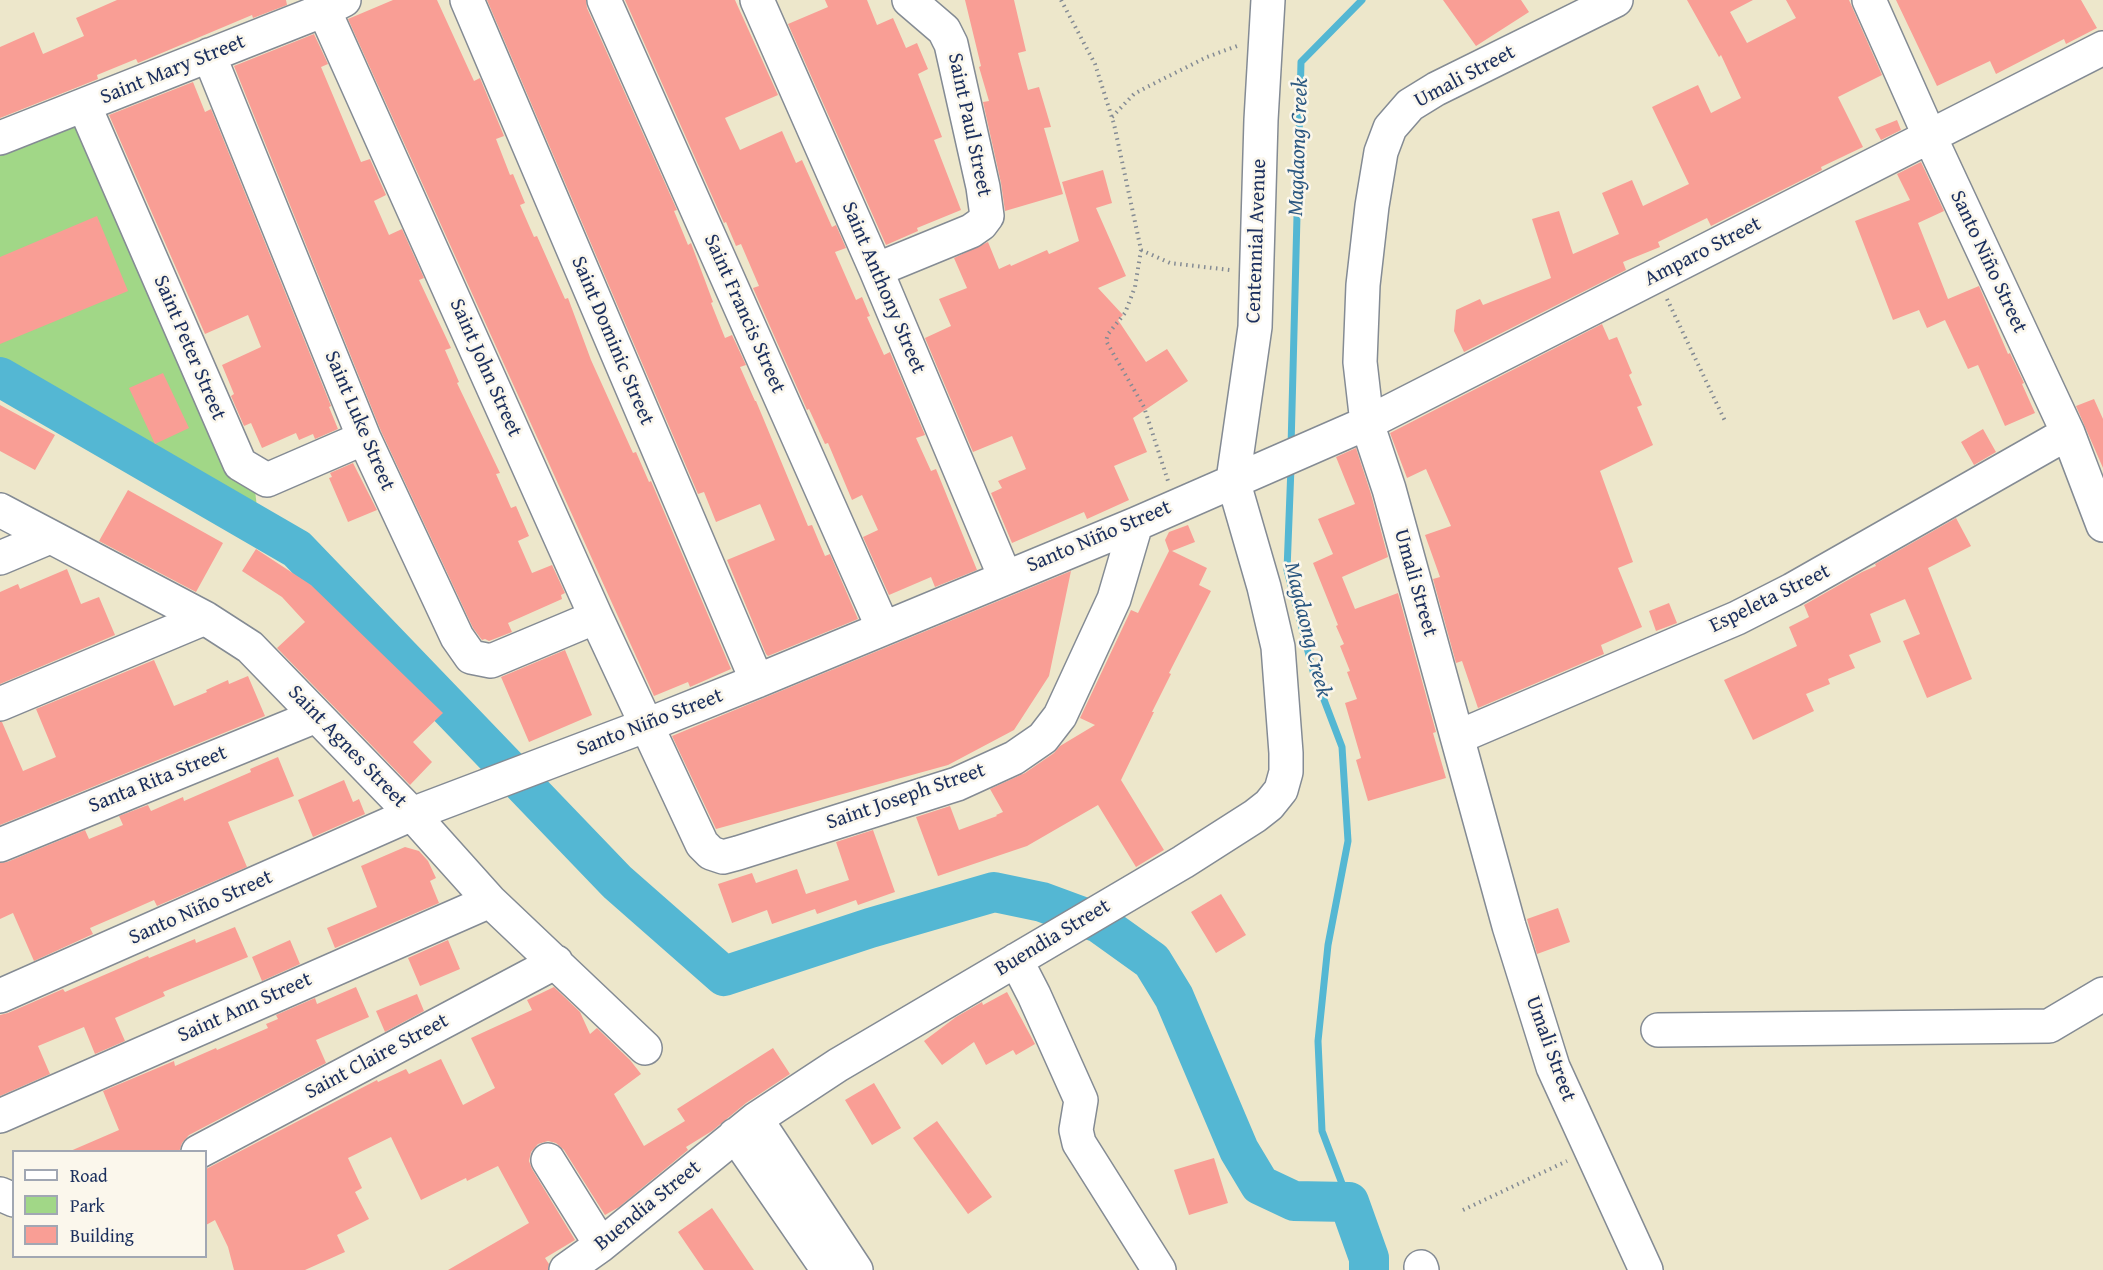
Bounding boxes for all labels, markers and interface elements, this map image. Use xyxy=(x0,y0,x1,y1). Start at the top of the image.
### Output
street label: Saint Mary Street xyxy=(97,29,249,111)
street label: Umali Street xyxy=(1410,40,1520,114)
street label: Saint Paul Street xyxy=(941,51,997,199)
water label: Magdaong Creek xyxy=(1283,77,1315,217)
street label: Centennial Avenue xyxy=(1242,158,1272,324)
street label: Santo Niño Street xyxy=(1944,187,2032,337)
street label: Saint Anthony Street xyxy=(835,198,931,378)
street label: Amparo Street xyxy=(1640,212,1766,292)
street label: Saint Francis Street xyxy=(698,230,790,398)
street label: Saint Dominic Street xyxy=(565,253,659,429)
street label: Saint Peter Street xyxy=(147,272,231,424)
street label: Saint John Street xyxy=(443,295,527,441)
street label: Saint Luke Street xyxy=(318,347,400,495)
street label: Santo Niño Street xyxy=(1023,495,1175,579)
street label: Umali Street xyxy=(1388,526,1442,640)
street label: Espeleta Street xyxy=(1706,559,1834,639)
water label: Magdaong Creek xyxy=(1277,560,1337,700)
street label: Saint Agnes Street xyxy=(282,680,412,814)
street label: Santo Niño Street xyxy=(573,684,727,762)
street label: Santa Rita Street xyxy=(85,741,231,819)
street label: Saint Joseph Street xyxy=(823,758,989,836)
street label: Santo Niño Street xyxy=(125,865,277,951)
street label: Buendia Street xyxy=(991,894,1115,982)
street label: Saint Ann Street xyxy=(174,967,316,1049)
street label: Umali Street xyxy=(1519,993,1581,1105)
street label: Saint Claire Street xyxy=(301,1009,453,1105)
legend xyxy=(12,1150,207,1258)
street label: Buendia Street xyxy=(590,1155,706,1257)
text: Road xyxy=(70,1162,108,1189)
text: Park xyxy=(70,1192,105,1219)
text: Building xyxy=(70,1222,134,1249)

